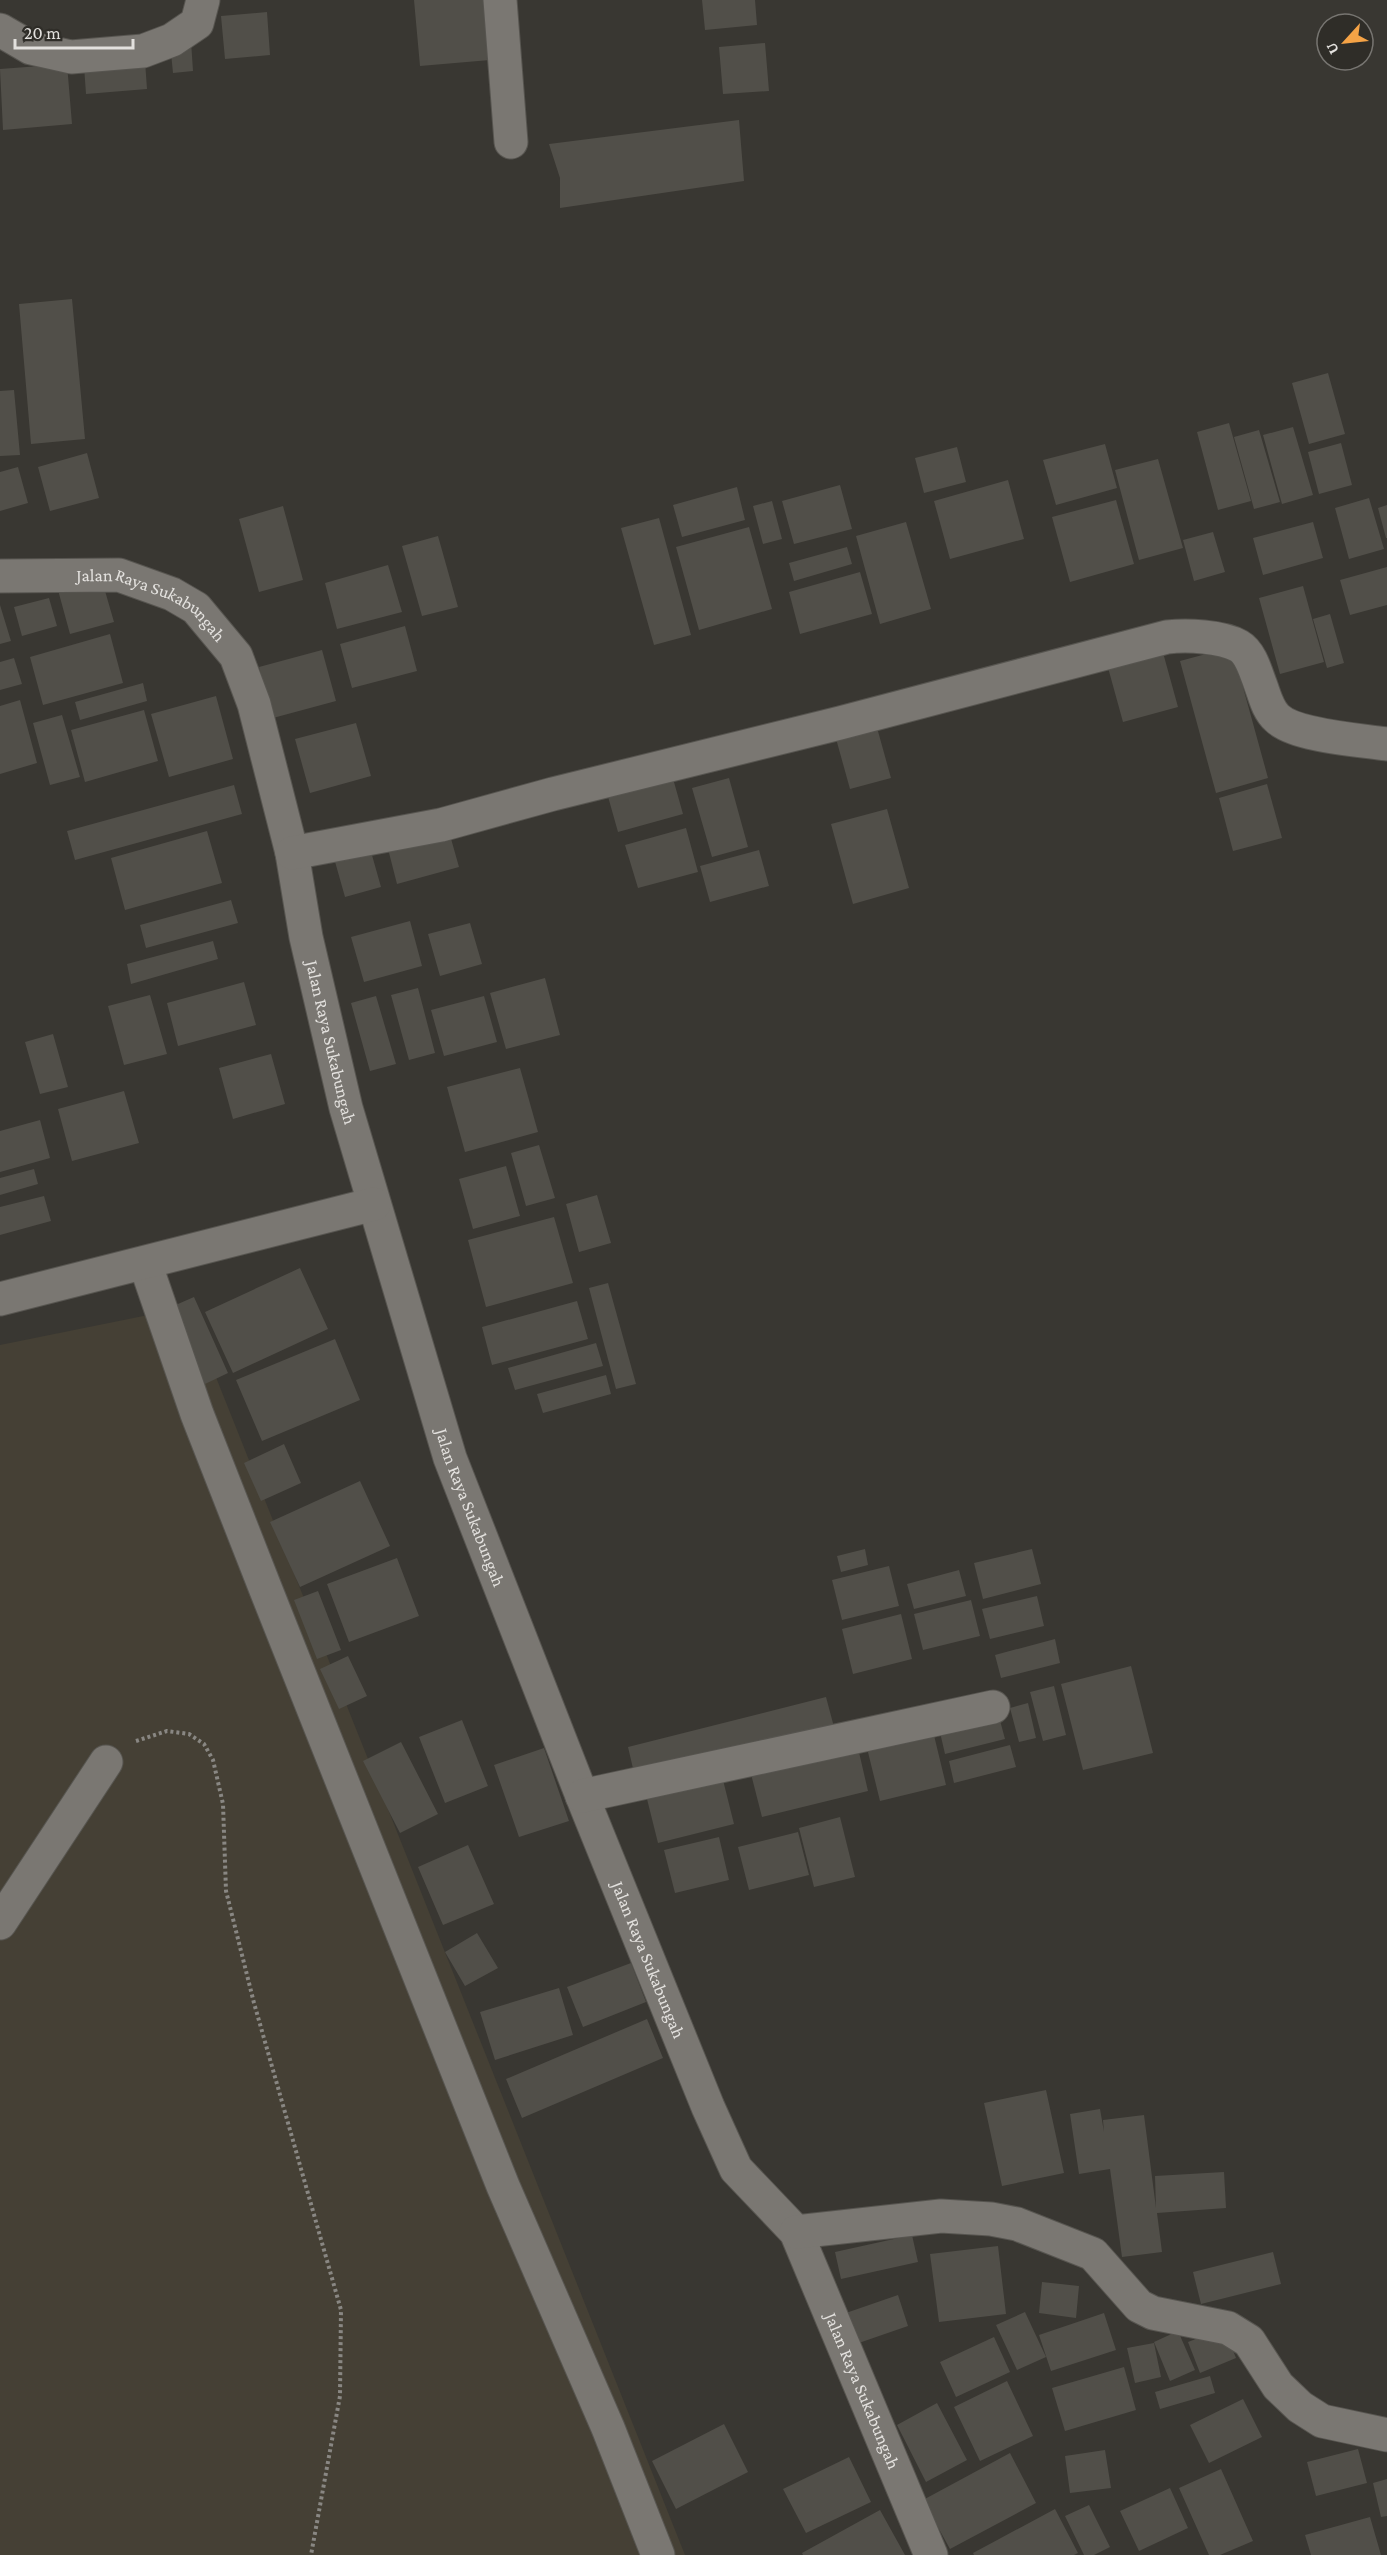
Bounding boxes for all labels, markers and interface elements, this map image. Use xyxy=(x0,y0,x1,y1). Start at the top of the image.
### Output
scale bar xyxy=(15,12,134,50)
north arrow xyxy=(1315,12,1375,72)
text: 20 m xyxy=(24,23,61,43)
text: U xyxy=(1322,40,1342,57)
street label: Jalan Raya Sukabungah xyxy=(74,565,230,646)
street label: Jalan Raya Sukabungah xyxy=(301,957,360,1127)
street label: Jalan Raya Sukabungah xyxy=(431,1424,509,1590)
street label: Jalan Raya Sukabungah xyxy=(607,1876,689,2041)
street label: Jalan Raya Sukabungah xyxy=(820,2308,904,2472)

